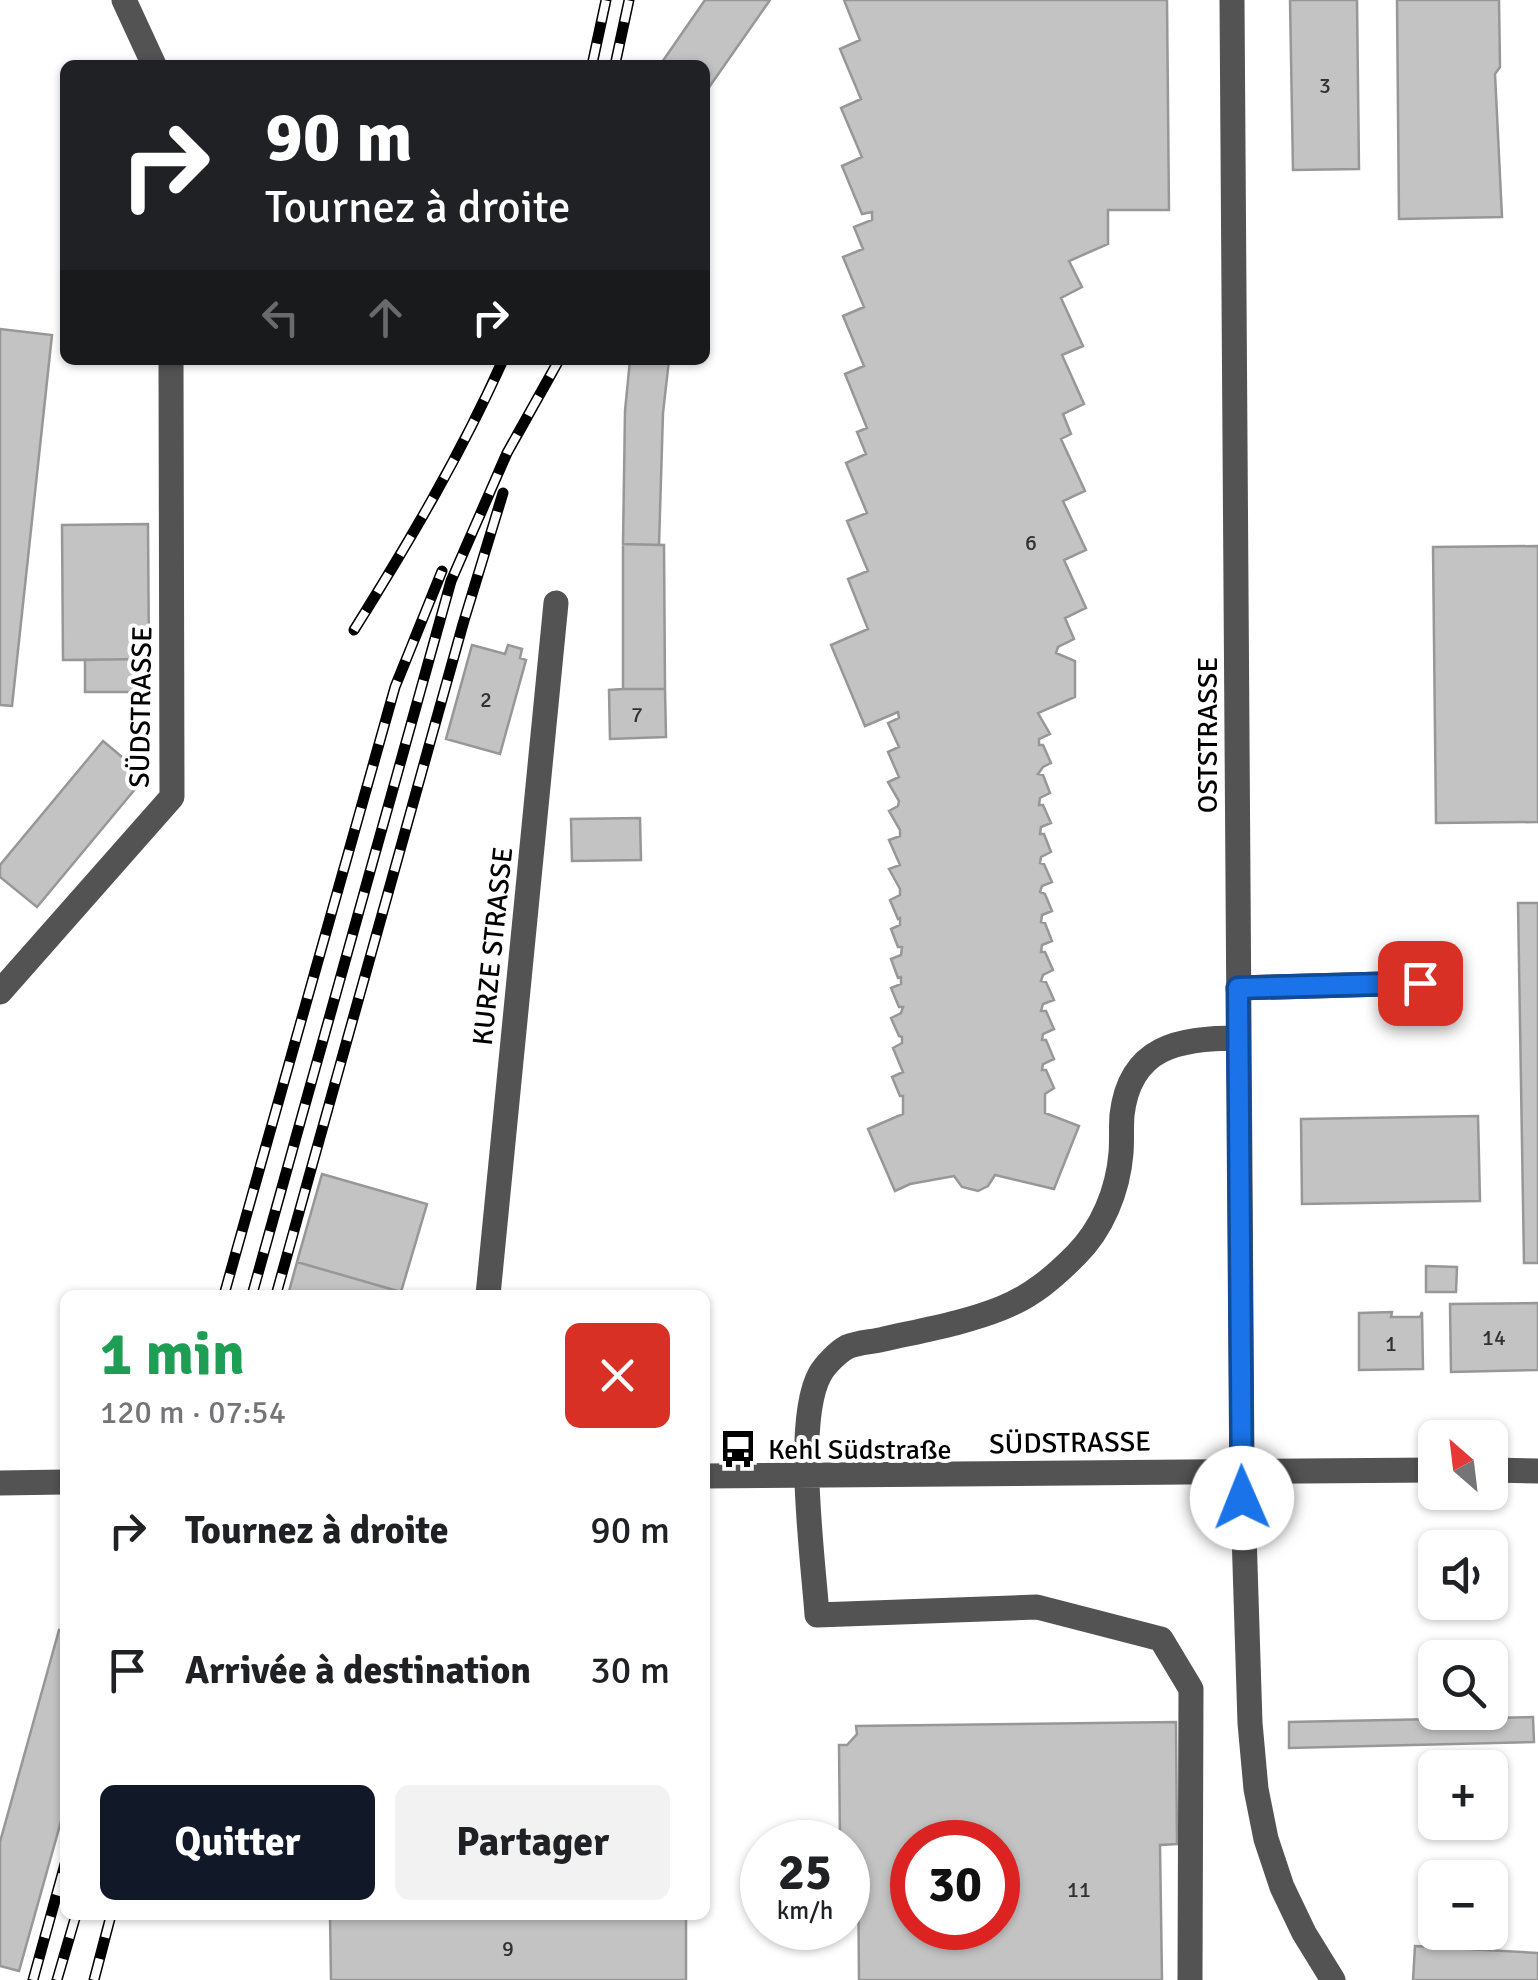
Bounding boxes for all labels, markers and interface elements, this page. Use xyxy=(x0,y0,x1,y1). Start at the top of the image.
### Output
house number: 3 xyxy=(1319,72,1331,99)
text: 90 m xyxy=(265,94,413,180)
icon: right xyxy=(100,100,230,230)
text: Tournez à droite xyxy=(265,180,571,235)
icon: left xyxy=(253,290,308,345)
icon: ahead xyxy=(358,290,413,345)
icon: right xyxy=(463,290,518,345)
house number: 6 xyxy=(1025,529,1037,556)
street label: SÜDSTRASSE xyxy=(123,626,159,788)
street label: OSTSTRASSE xyxy=(1191,657,1225,813)
house number: 2 xyxy=(480,686,492,713)
house number: 7 xyxy=(631,701,643,728)
street label: KURZE STRASSE xyxy=(466,845,520,1047)
pin xyxy=(1378,941,1463,1026)
icon: arrive xyxy=(1393,956,1448,1011)
text: 1 min xyxy=(100,1318,245,1392)
button: close xyxy=(565,1323,670,1428)
house number: 14 xyxy=(1482,1324,1506,1351)
house number: 1 xyxy=(1385,1330,1397,1357)
text: 120 m · 07:54 xyxy=(100,1393,286,1432)
north arrow xyxy=(1418,1420,1508,1510)
map controls xyxy=(1418,1420,1508,1950)
street label: SÜDSTRASSE xyxy=(989,1425,1151,1461)
bus stop icon: Kehl Südstraße xyxy=(717,1428,759,1470)
place label: Kehl Südstraße xyxy=(768,1433,952,1467)
position arrow xyxy=(1190,1446,1294,1550)
icon: right xyxy=(100,1503,155,1558)
text: Tournez à droite xyxy=(185,1507,449,1554)
text: 90 m xyxy=(590,1507,670,1554)
button: sound xyxy=(1418,1530,1508,1620)
button: search xyxy=(1418,1640,1508,1730)
icon: arrive xyxy=(100,1643,155,1698)
text: Arrivée à destination xyxy=(185,1647,531,1694)
text: 30 m xyxy=(590,1647,670,1694)
button: + xyxy=(1418,1750,1508,1840)
button: Quitter xyxy=(100,1785,375,1900)
button: Partager xyxy=(395,1785,670,1900)
speed limit sign: 30 xyxy=(890,1820,1020,1950)
text: 25 xyxy=(778,1842,832,1904)
button: − xyxy=(1418,1860,1508,1950)
house number: 11 xyxy=(1067,1876,1091,1903)
text: km/h xyxy=(777,1895,833,1926)
house number: 9 xyxy=(502,1935,514,1962)

